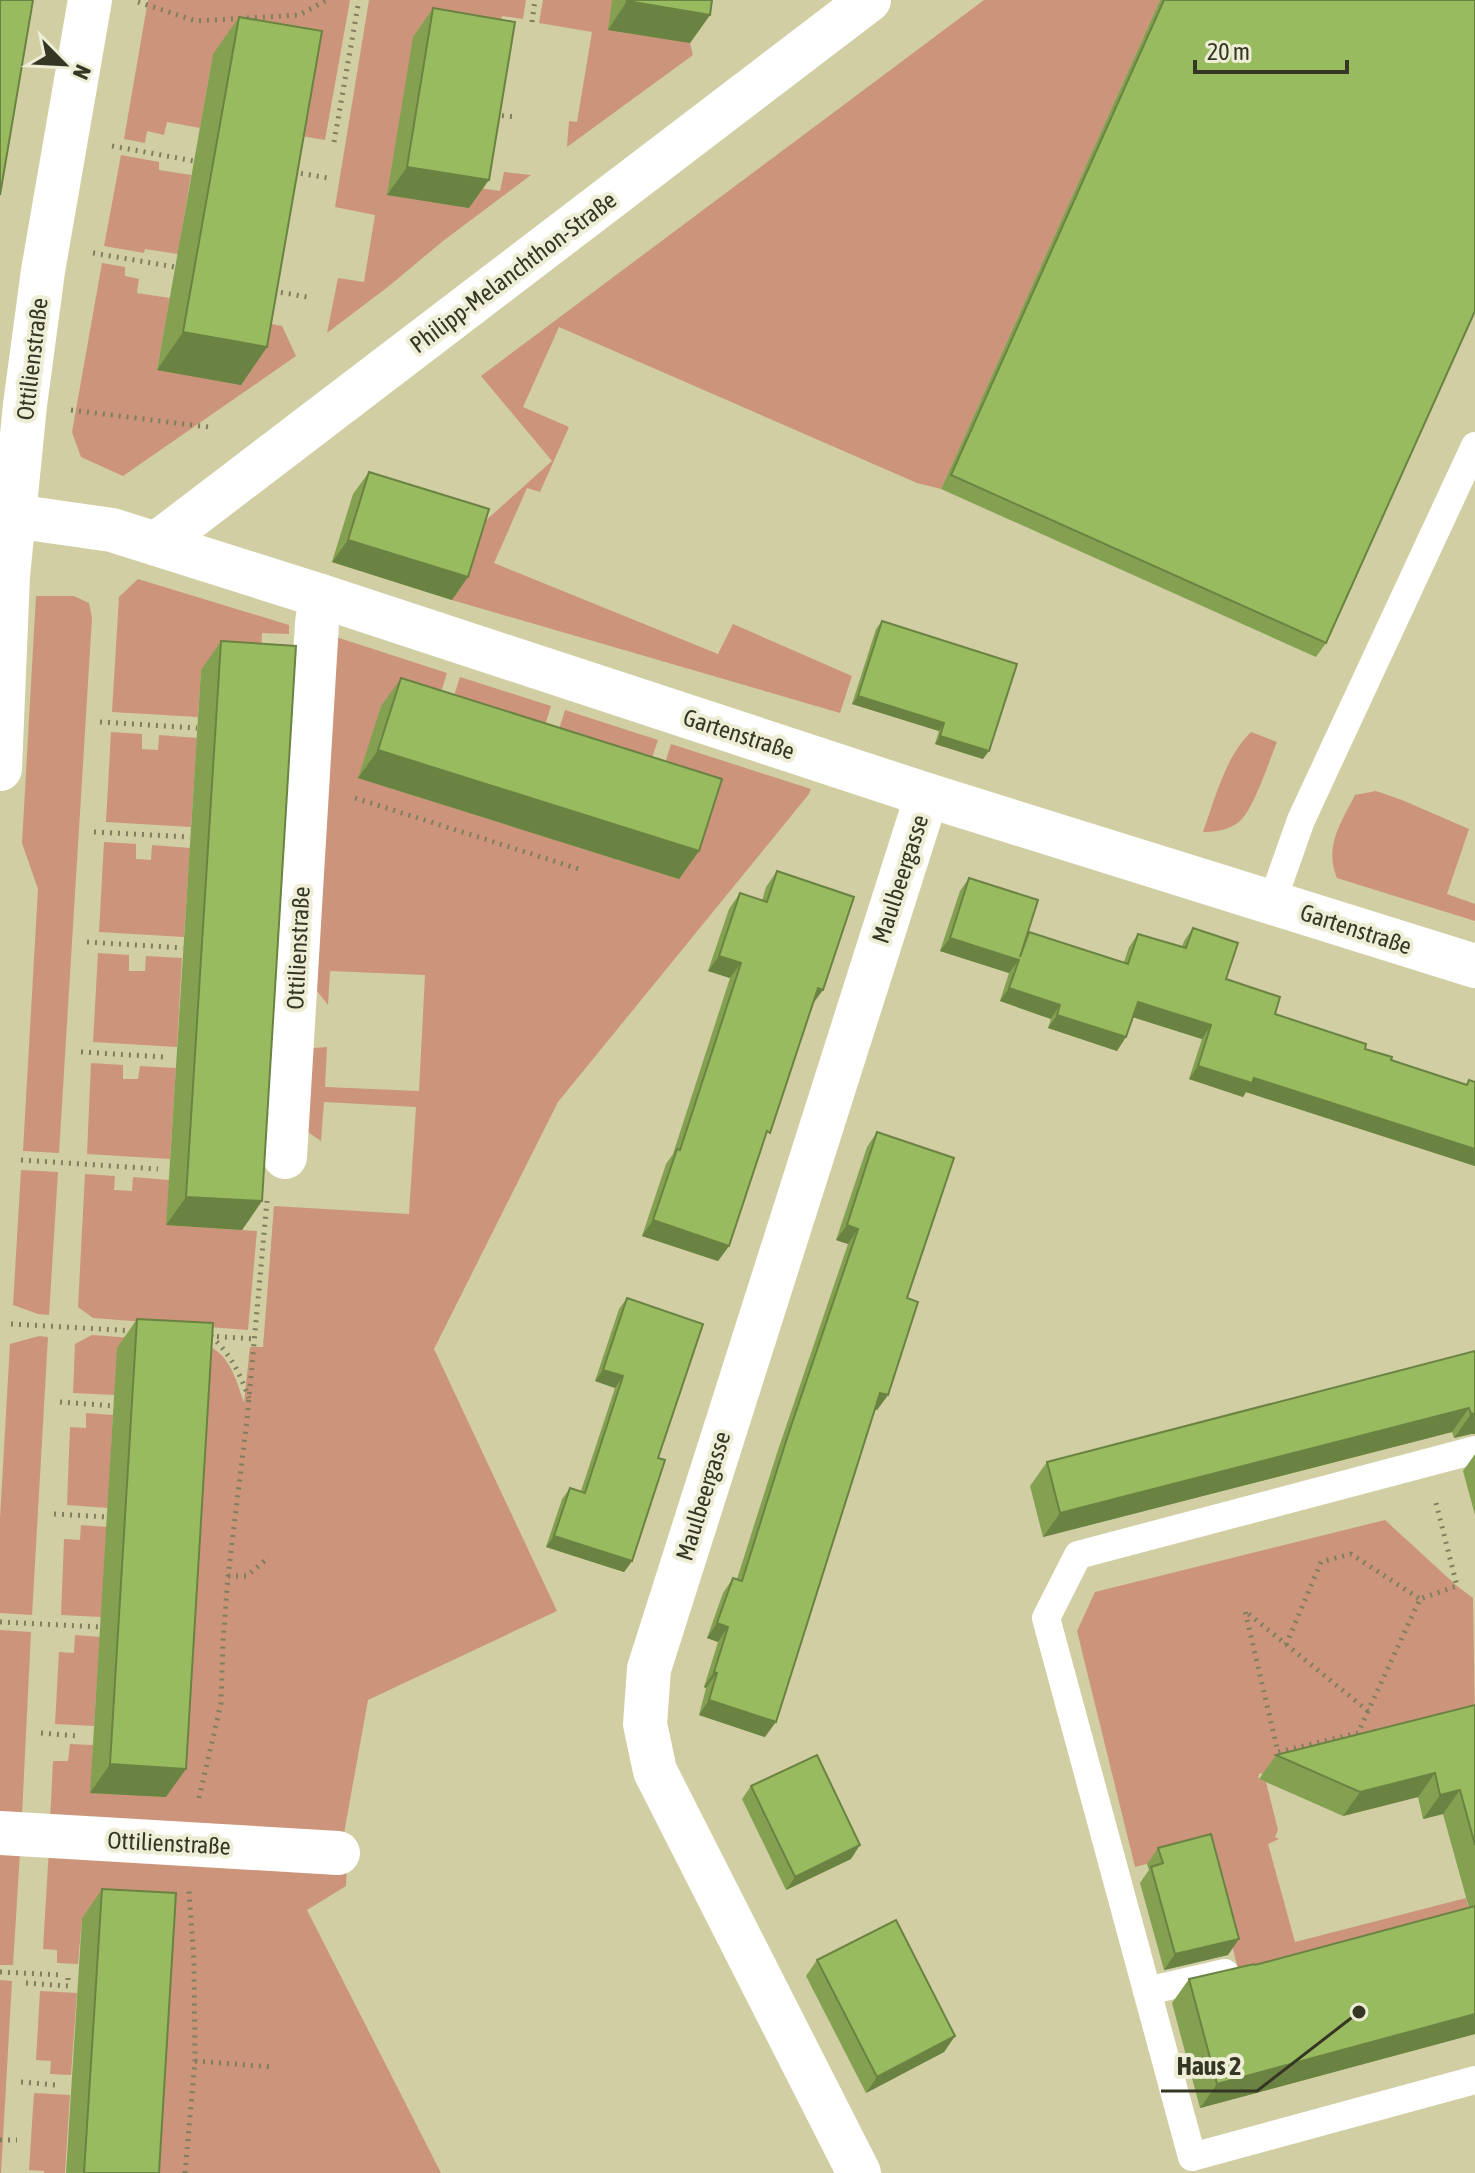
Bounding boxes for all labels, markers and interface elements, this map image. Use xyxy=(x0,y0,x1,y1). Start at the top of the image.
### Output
north arrow xyxy=(24,24,104,104)
scale bar xyxy=(1195,24,1347,74)
text: 20 m xyxy=(1207,38,1250,65)
text: N xyxy=(68,61,97,83)
street label: Philipp-Melanchthon-Straße xyxy=(405,186,621,358)
street label: Ottilienstraße xyxy=(11,296,53,422)
street label: Gartenstraße xyxy=(680,703,798,765)
street label: Maulbeergasse xyxy=(867,811,933,947)
street label: Ottilienstraße xyxy=(281,886,315,1010)
street label: Gartenstraße xyxy=(1297,898,1415,960)
street label: Maulbeergasse xyxy=(671,1428,735,1564)
street label: Ottilienstraße xyxy=(107,1826,231,1860)
callout: Haus 2 xyxy=(1161,2041,1257,2091)
text: Haus 2 xyxy=(1177,2051,1241,2081)

